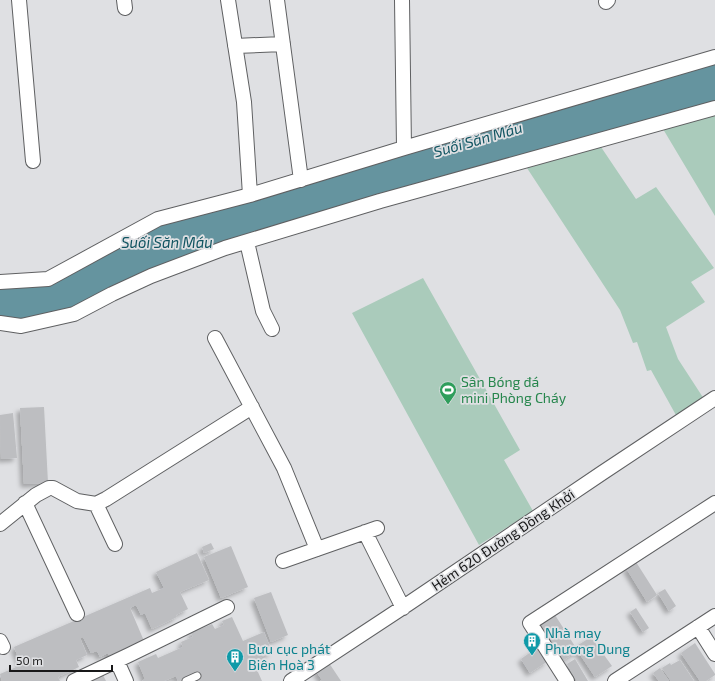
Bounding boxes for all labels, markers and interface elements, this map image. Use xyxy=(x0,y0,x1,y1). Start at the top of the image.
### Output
water label: Suối Săn Máu xyxy=(431,118,524,160)
water label: Suối Săn Máu xyxy=(121,233,213,251)
place label: Sân Bóng đá mini Phòng Cháy xyxy=(461,373,567,406)
sports icon: Sân Bóng đá mini Phòng Cháy xyxy=(438,380,458,405)
street label: Hẻm 620 Đường Đồng Khởi xyxy=(428,485,578,594)
place label: Nhà may Phương Dung xyxy=(545,624,630,657)
building icon: Nhà may Phương Dung xyxy=(522,631,542,656)
place label: Bưu cục phát Biên Hoà 3 xyxy=(248,640,330,673)
scale bar xyxy=(10,647,112,673)
building icon: Bưu cục phát Biên Hoà 3 xyxy=(225,647,245,672)
text: 50 m xyxy=(16,653,43,667)

